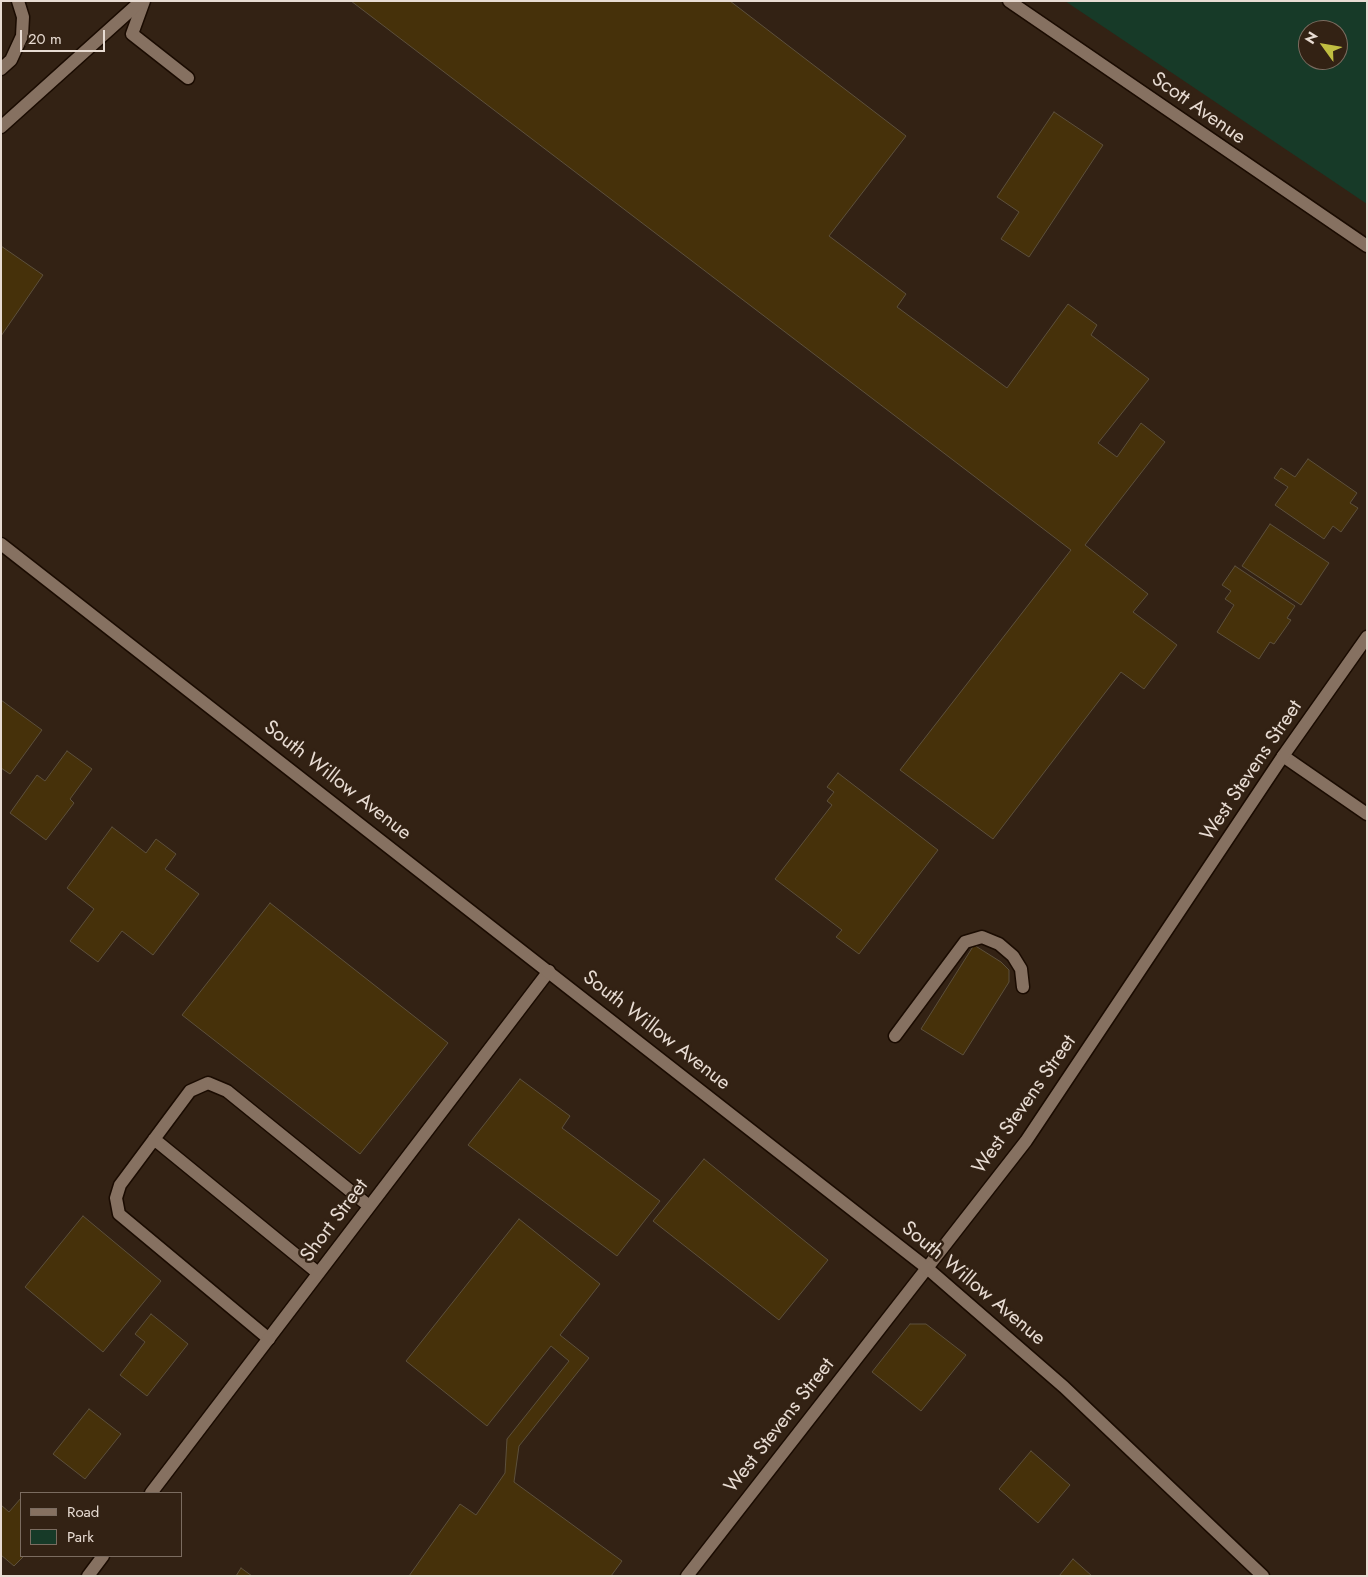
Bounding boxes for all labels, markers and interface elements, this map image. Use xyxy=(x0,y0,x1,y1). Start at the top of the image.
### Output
scale bar xyxy=(22,20,108,52)
north arrow xyxy=(1298,20,1348,70)
text: 20 m xyxy=(28,28,62,50)
text: N xyxy=(1300,28,1323,48)
street label: Scott Avenue xyxy=(1146,68,1250,150)
street label: West Stevens Street xyxy=(1196,696,1308,846)
street label: South Willow Avenue xyxy=(259,716,415,846)
street label: South Willow Avenue xyxy=(578,966,734,1096)
street label: West Stevens Street xyxy=(968,1031,1082,1179)
street label: Short Street xyxy=(296,1175,374,1267)
street label: South Willow Avenue xyxy=(896,1217,1050,1351)
street label: West Stevens Street xyxy=(720,1354,840,1498)
legend xyxy=(20,1492,182,1557)
text: Road xyxy=(67,1501,99,1523)
text: Park xyxy=(67,1526,94,1548)

